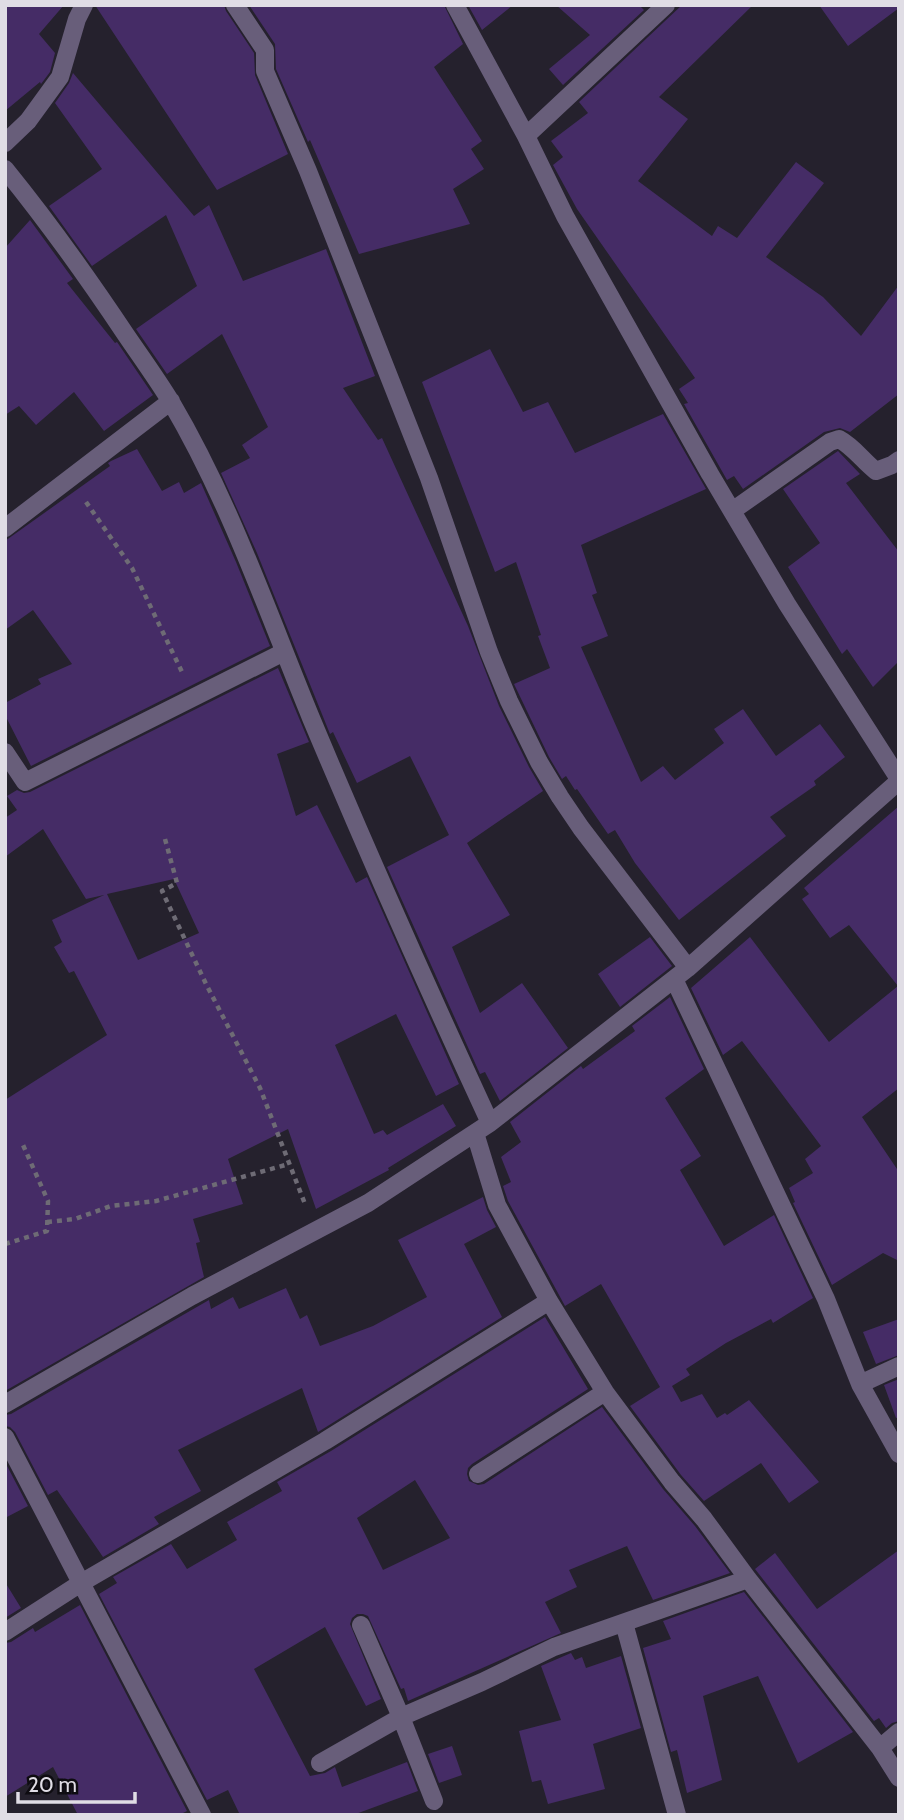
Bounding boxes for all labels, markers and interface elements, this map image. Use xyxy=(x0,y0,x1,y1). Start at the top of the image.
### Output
scale bar xyxy=(18,1760,135,1804)
text: 20 m xyxy=(28,1772,77,1797)

